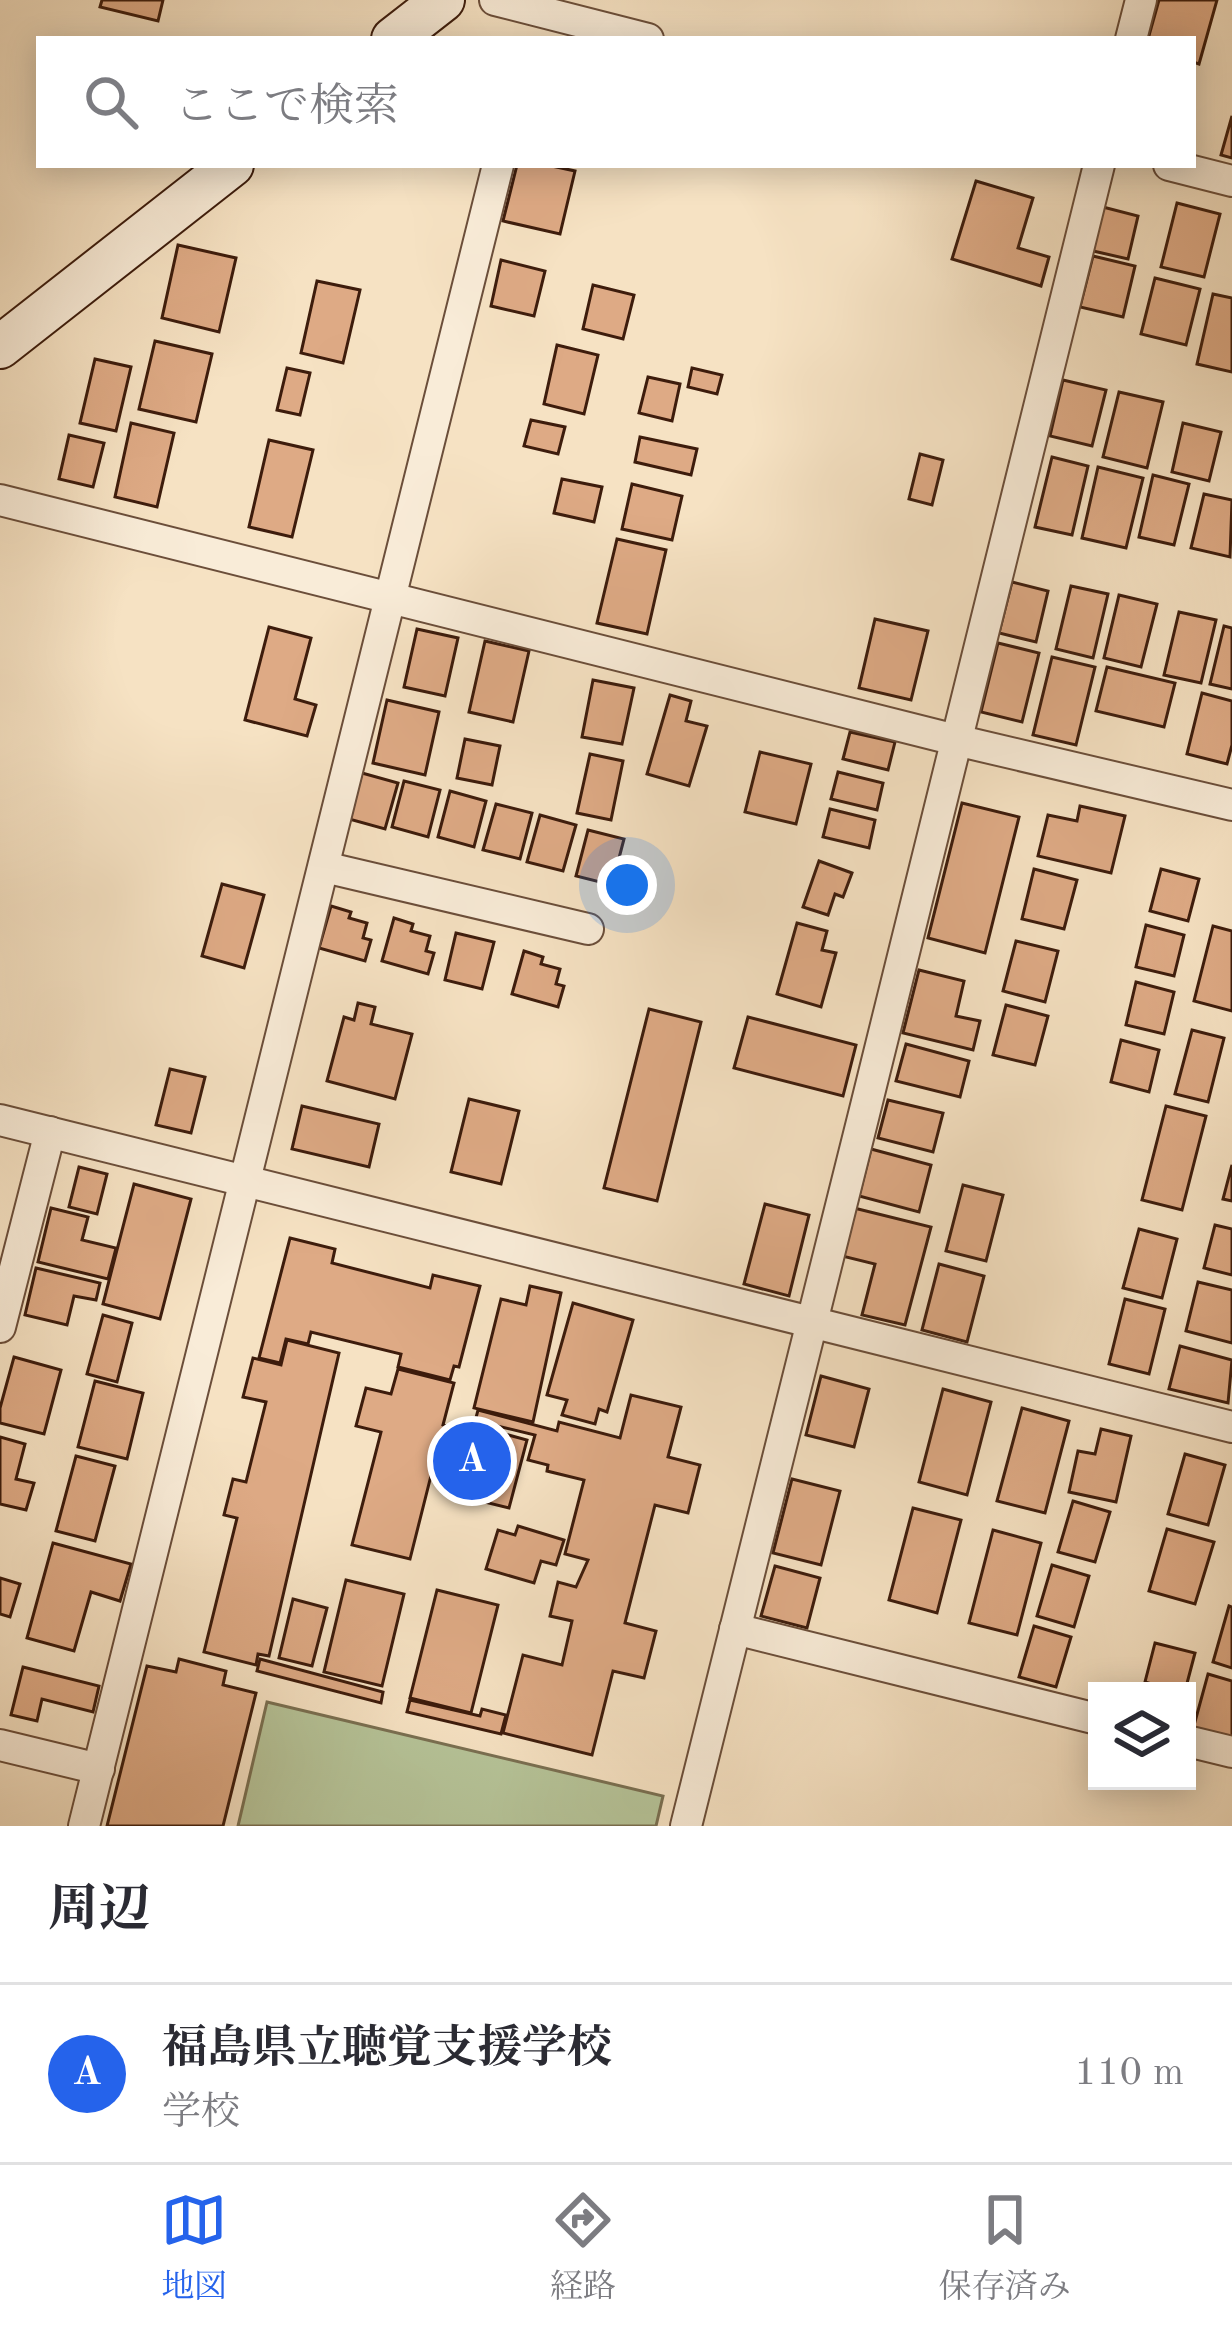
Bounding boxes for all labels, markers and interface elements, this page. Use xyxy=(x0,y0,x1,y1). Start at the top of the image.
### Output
search box xyxy=(36,36,1196,168)
icon: search xyxy=(78,69,144,135)
text: ここで検索 xyxy=(174,86,399,131)
your location xyxy=(597,855,657,915)
pin: A xyxy=(433,1416,511,1506)
map controls xyxy=(1088,1682,1196,1790)
button: layers xyxy=(1088,1682,1196,1790)
text: 周辺 xyxy=(48,1886,150,1937)
text: 福島県立聴覚支援学校 xyxy=(162,2028,612,2073)
text: A xyxy=(72,2054,102,2093)
text: 110 m xyxy=(1074,2054,1184,2093)
text: 学校 xyxy=(162,2094,240,2133)
tab: 地図 xyxy=(161,2187,227,2309)
tab: 経路 xyxy=(550,2187,616,2309)
tab: 保存済み xyxy=(939,2187,1071,2309)

